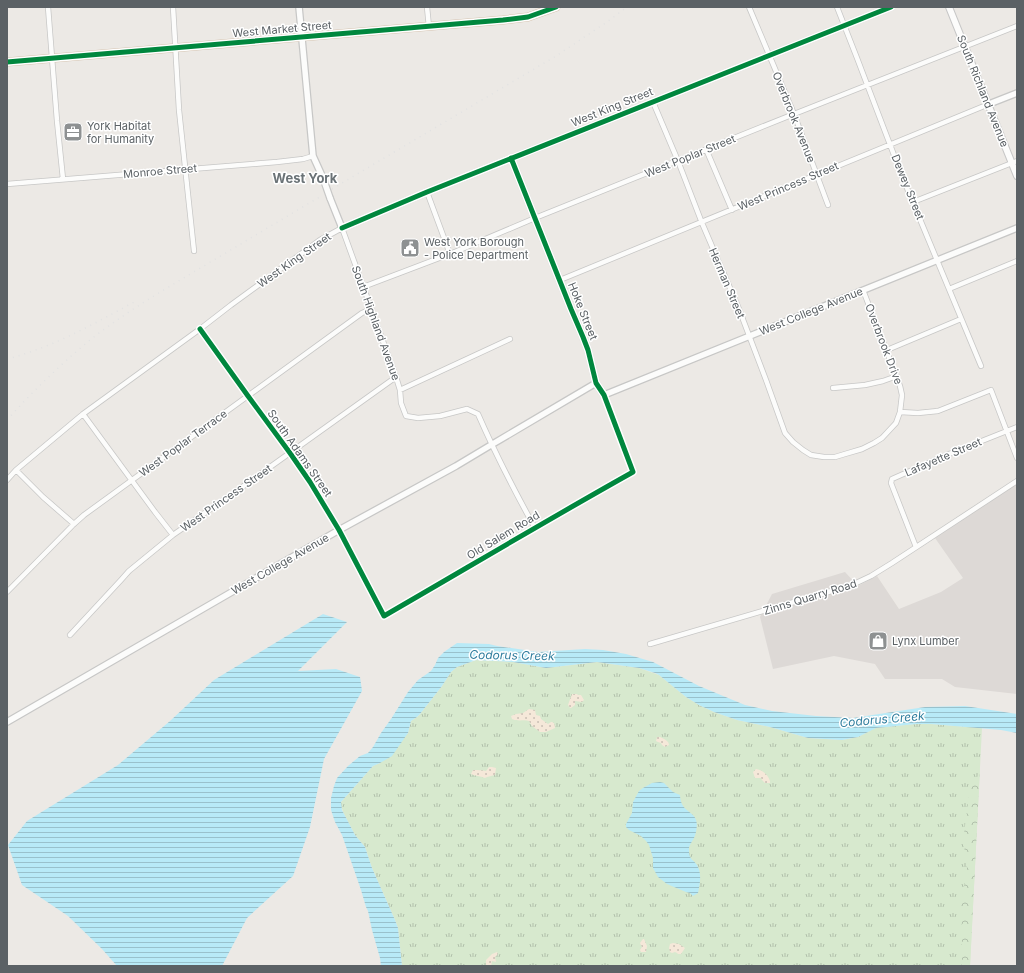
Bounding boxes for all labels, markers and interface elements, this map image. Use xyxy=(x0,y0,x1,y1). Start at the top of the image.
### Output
street label: West Market Street xyxy=(232,18,333,40)
street label: South Richland Avenue xyxy=(954,33,1012,149)
street label: Overbrook Avenue xyxy=(769,70,819,164)
street label: West King Street xyxy=(569,84,655,130)
place label: York Habitat for Humanity xyxy=(87,119,154,146)
office icon: York Habitat for Humanity xyxy=(62,121,84,143)
street label: West Poplar Street xyxy=(643,131,738,181)
street label: Dewey Street xyxy=(888,152,928,222)
street label: West Princess Street xyxy=(735,158,841,214)
street label: Monroe Street xyxy=(122,161,198,181)
district label: West York xyxy=(273,170,338,186)
street label: West King Street xyxy=(254,229,334,291)
place label: West York Borough - Police Department xyxy=(424,235,529,262)
public building icon: West York Borough - Police Department xyxy=(399,237,421,259)
street label: Herman Street xyxy=(706,246,748,321)
street label: South Highland Avenue xyxy=(349,264,403,382)
street label: Hoke Street xyxy=(565,280,601,342)
street label: West College Avenue xyxy=(757,284,865,338)
street label: Overbrook Drive xyxy=(862,302,906,386)
street label: West Poplar Terrace xyxy=(136,406,230,480)
street label: South Adams Street xyxy=(265,407,336,500)
street label: Lafayette Street xyxy=(902,434,984,479)
street label: West Princess Street xyxy=(178,461,275,535)
street label: Old Salem Road xyxy=(464,508,542,562)
street label: West College Avenue xyxy=(229,530,331,598)
street label: Zinns Quarry Road xyxy=(762,576,858,618)
shop icon: Lynx Lumber xyxy=(867,630,889,652)
place label: Lynx Lumber xyxy=(892,634,959,648)
water label: Codorus Creek xyxy=(469,647,555,663)
water label: Codorus Creek xyxy=(839,708,926,730)

